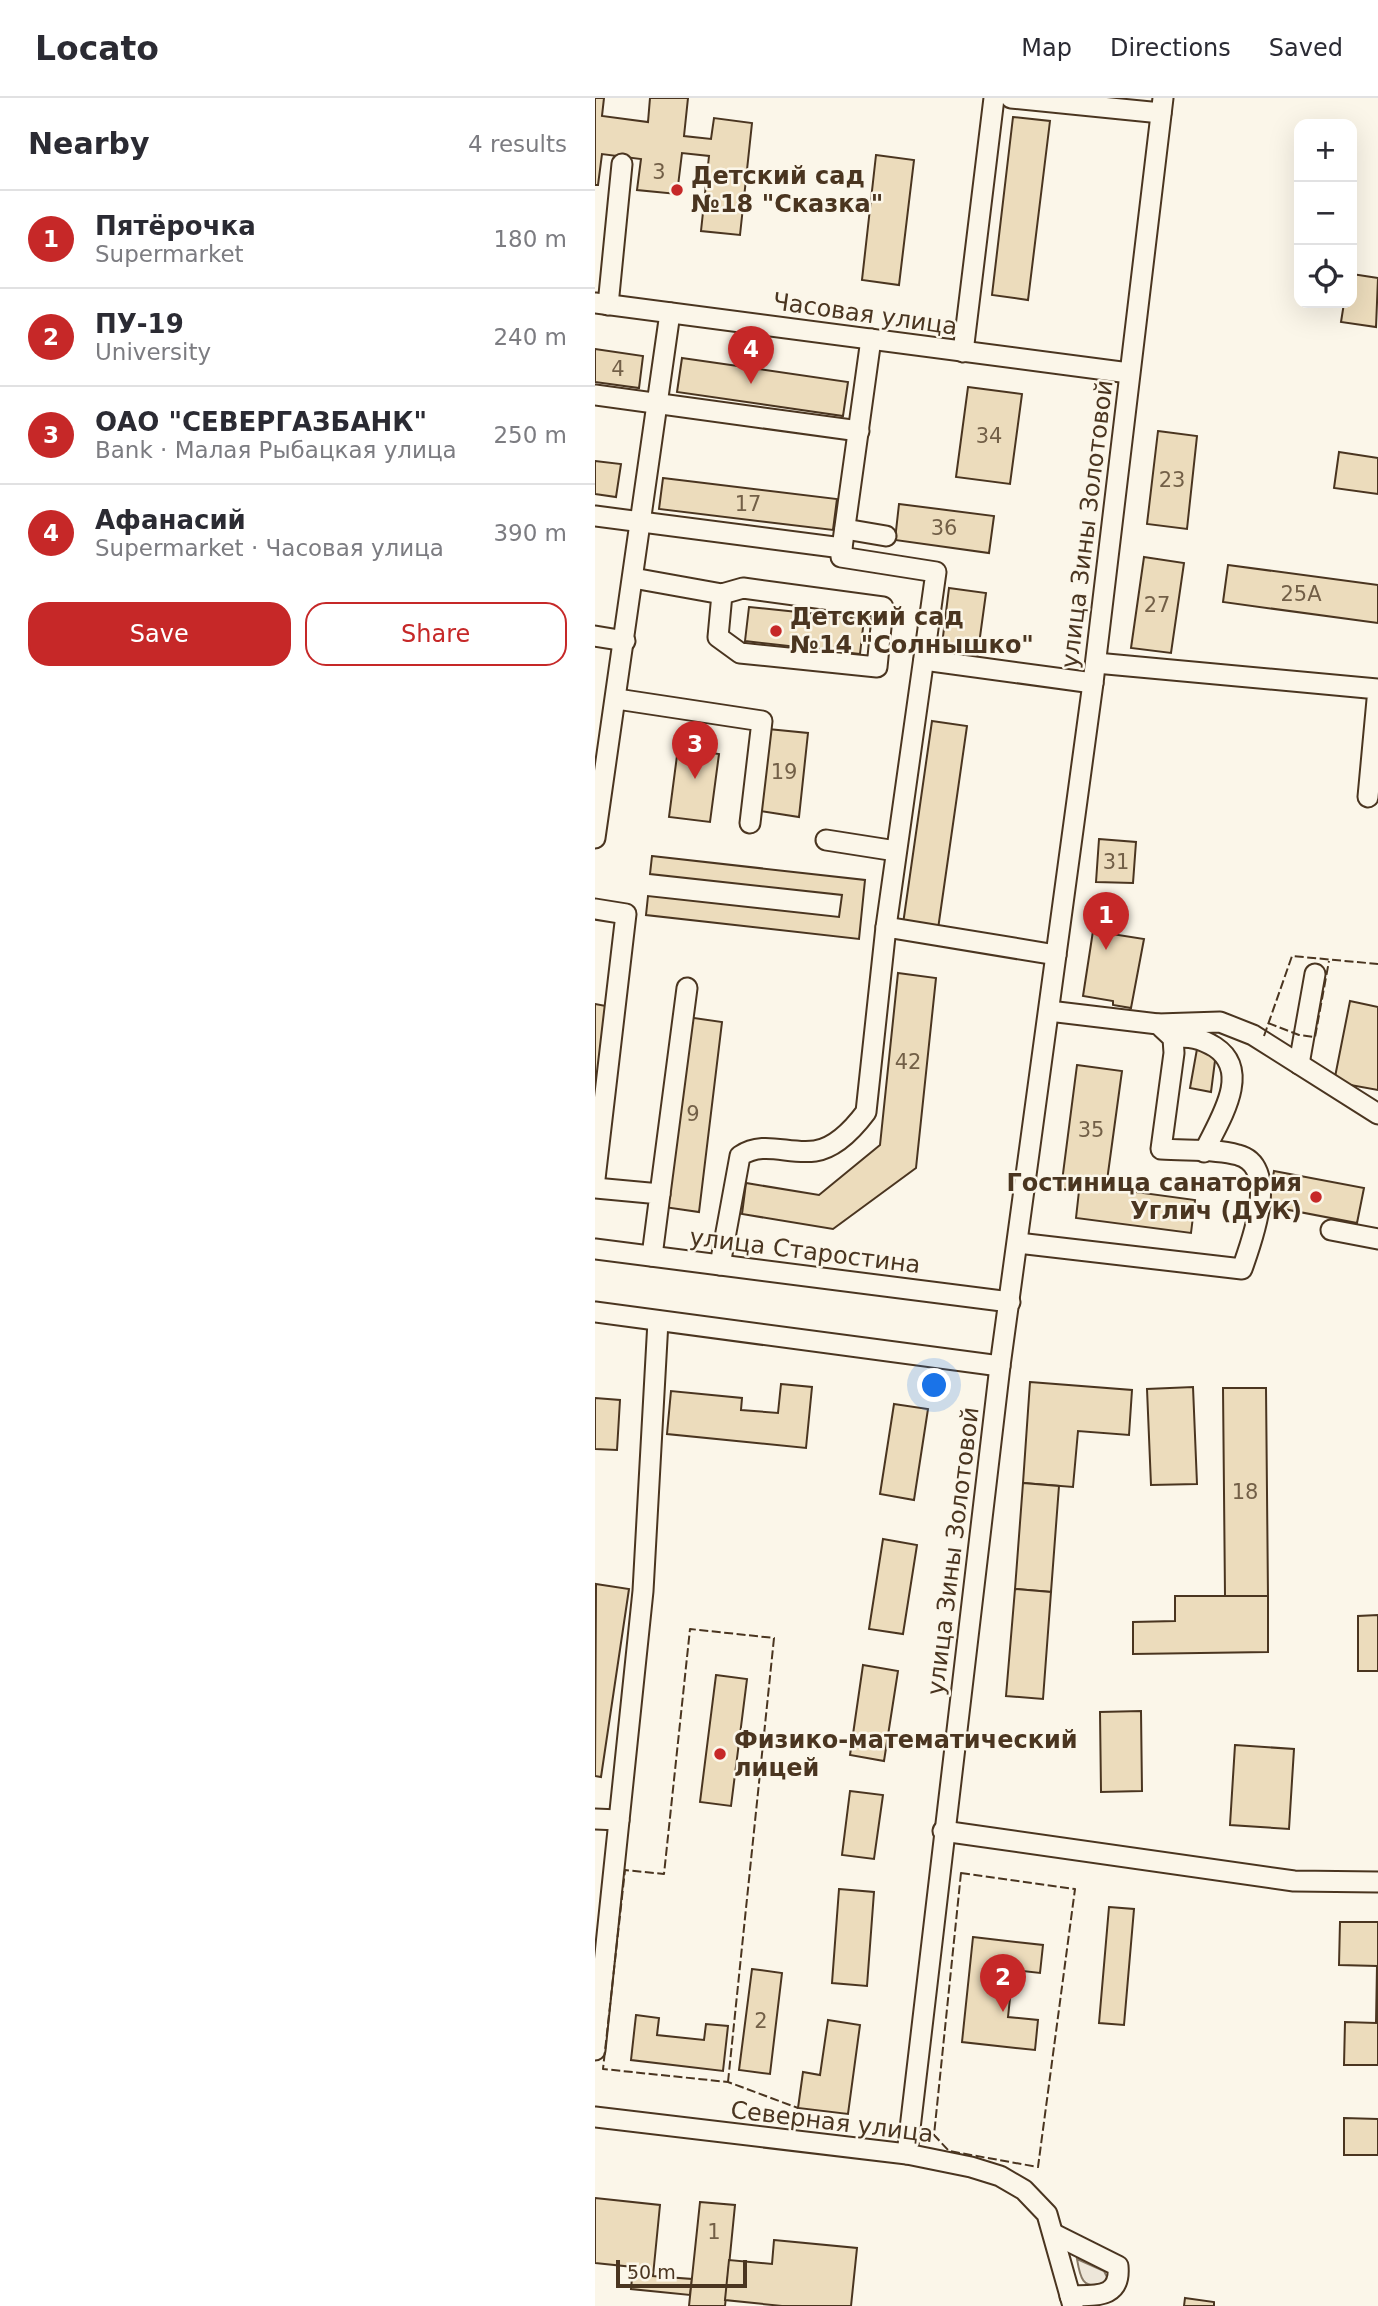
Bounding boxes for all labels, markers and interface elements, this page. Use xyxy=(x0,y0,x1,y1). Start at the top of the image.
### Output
text: Locato xyxy=(35,29,159,68)
text: Map xyxy=(1021,34,1072,62)
text: Directions xyxy=(1110,34,1231,62)
text: Saved xyxy=(1269,34,1343,62)
map controls xyxy=(1294,119,1357,308)
button: + xyxy=(1294,119,1357,182)
text: Nearby xyxy=(28,126,150,161)
text: 4 results xyxy=(468,131,567,157)
house number: 3 xyxy=(652,160,666,184)
place label: Детский сад №18 "Сказка" xyxy=(691,162,883,218)
marker: Детский сад №18 "Сказка" xyxy=(669,182,685,198)
button: − xyxy=(1294,182,1357,245)
text: Пятёрочка xyxy=(95,211,256,241)
text: 1 xyxy=(43,226,59,252)
text: 180 m xyxy=(493,226,567,252)
text: Supermarket xyxy=(95,241,244,267)
button: locate xyxy=(1294,245,1357,308)
street label: Часовая улица xyxy=(771,287,959,341)
text: ПУ-19 xyxy=(95,309,184,339)
text: 2 xyxy=(43,324,59,350)
text: 240 m xyxy=(493,324,567,350)
pin: 4 xyxy=(728,326,774,384)
text: University xyxy=(95,339,211,365)
house number: 4 xyxy=(611,357,625,381)
street label: улица Зины Золотовой xyxy=(1055,378,1119,670)
text: ОАО "СЕВЕРГАЗБАНК" xyxy=(95,407,427,437)
text: 3 xyxy=(43,422,59,448)
text: 250 m xyxy=(493,422,567,448)
house number: 34 xyxy=(976,424,1002,448)
text: Bank · Малая Рыбацкая улица xyxy=(95,437,457,463)
house number: 23 xyxy=(1159,468,1185,492)
house number: 17 xyxy=(735,492,761,516)
text: Афанасий xyxy=(95,505,246,535)
house number: 36 xyxy=(931,516,957,540)
text: 4 xyxy=(43,520,59,546)
text: 390 m xyxy=(493,520,567,546)
text: Supermarket · Часовая улица xyxy=(95,535,444,561)
house number: 25А xyxy=(1280,582,1322,606)
house number: 27 xyxy=(1144,593,1170,617)
button: Save xyxy=(28,602,291,666)
button: Share xyxy=(305,602,567,666)
place label: Детский сад №14 "Солнышко" xyxy=(790,603,1034,659)
marker: Детский сад №14 "Солнышко" xyxy=(768,623,784,639)
pin: 3 xyxy=(672,721,718,779)
house number: 19 xyxy=(771,760,797,784)
house number: 31 xyxy=(1103,850,1129,874)
pin: 1 xyxy=(1083,892,1129,950)
house number: 42 xyxy=(895,1050,921,1074)
house number: 9 xyxy=(686,1102,700,1126)
house number: 35 xyxy=(1078,1118,1104,1142)
place label: Гостиница санатория Углич (ДУК) xyxy=(1007,1169,1302,1225)
marker: Гостиница санатория Углич (ДУК) xyxy=(1308,1189,1324,1205)
street label: улица Старостина xyxy=(688,1223,922,1279)
your location xyxy=(917,1368,951,1402)
street label: улица Зины Золотовой xyxy=(921,1405,985,1697)
house number: 18 xyxy=(1232,1480,1258,1504)
place label: Физико-математический лицей xyxy=(734,1726,1078,1782)
marker: Физико-математический лицей xyxy=(712,1746,728,1762)
pin: 2 xyxy=(980,1954,1026,2012)
house number: 2 xyxy=(754,2009,768,2033)
street label: Северная улица xyxy=(729,2096,935,2148)
house number: 1 xyxy=(707,2220,721,2244)
scale bar xyxy=(616,2257,747,2289)
text: 50 m xyxy=(627,2261,676,2283)

